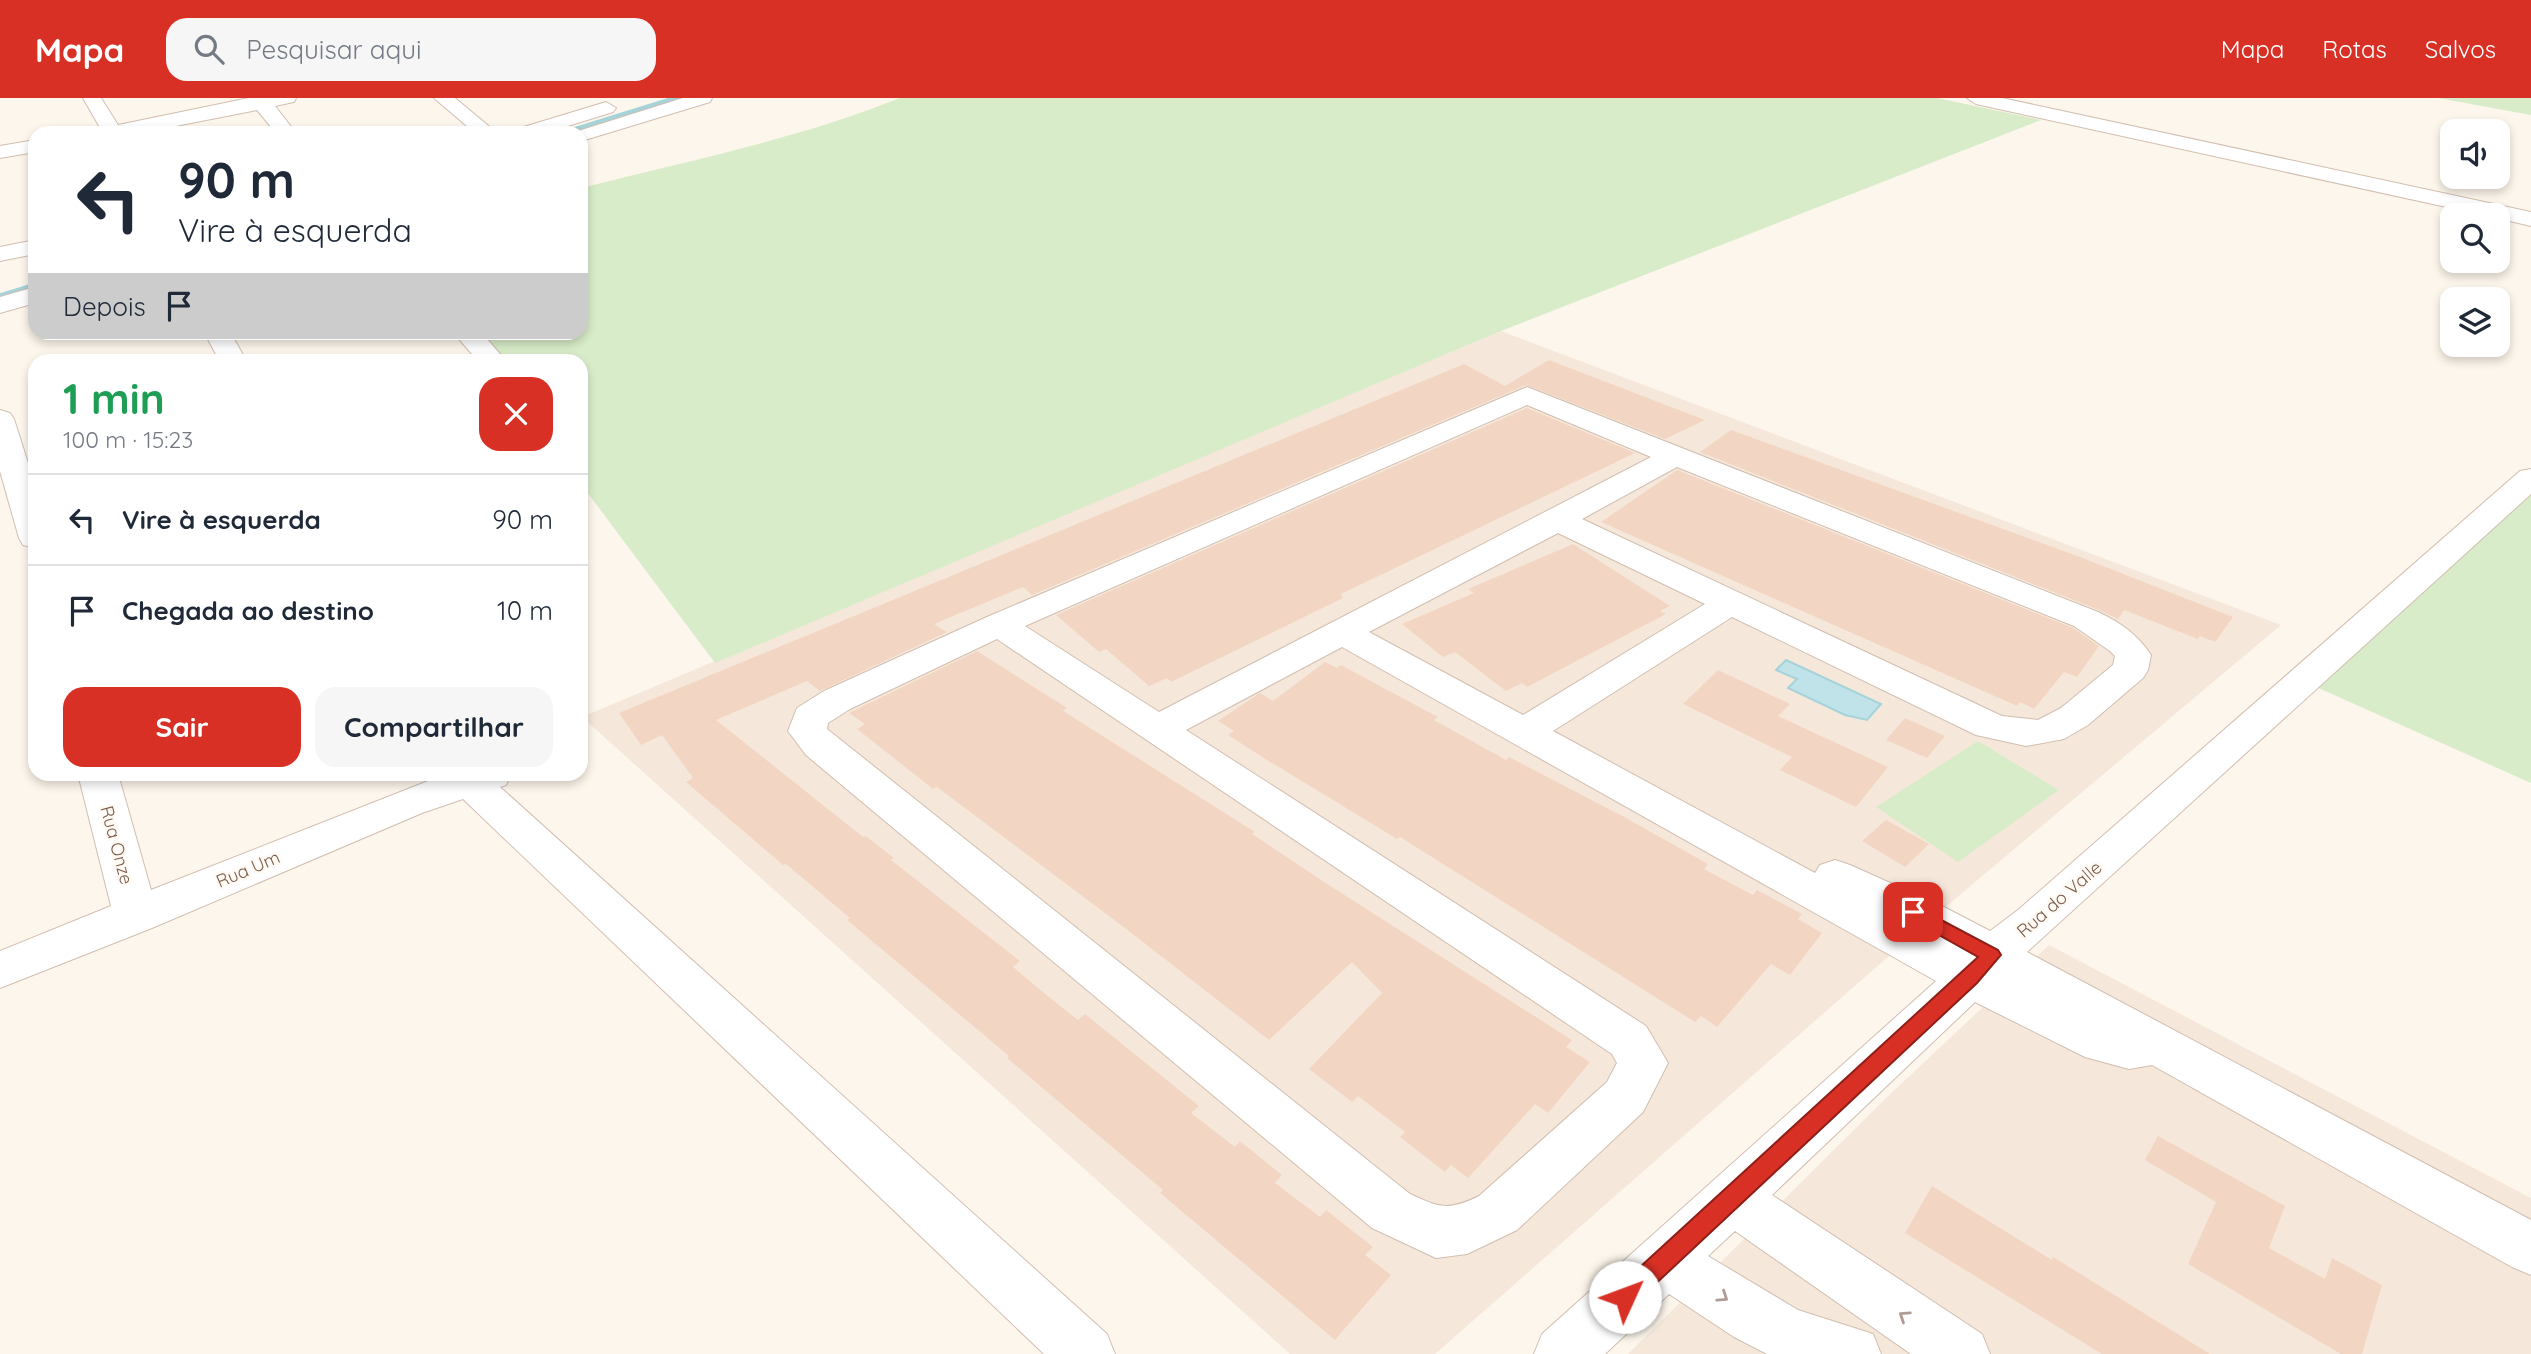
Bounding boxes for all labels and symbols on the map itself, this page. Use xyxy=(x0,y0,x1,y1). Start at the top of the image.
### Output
street label: Rua Onze xyxy=(95,803,139,887)
street label: Rua Um xyxy=(213,845,283,893)
street label: Rua do Valle xyxy=(2012,856,2106,942)
pin xyxy=(1883,882,1943,942)
position arrow xyxy=(1588,1260,1662,1334)
one-way arrow xyxy=(1715,1289,1728,1302)
one-way arrow xyxy=(1899,1312,1912,1324)

